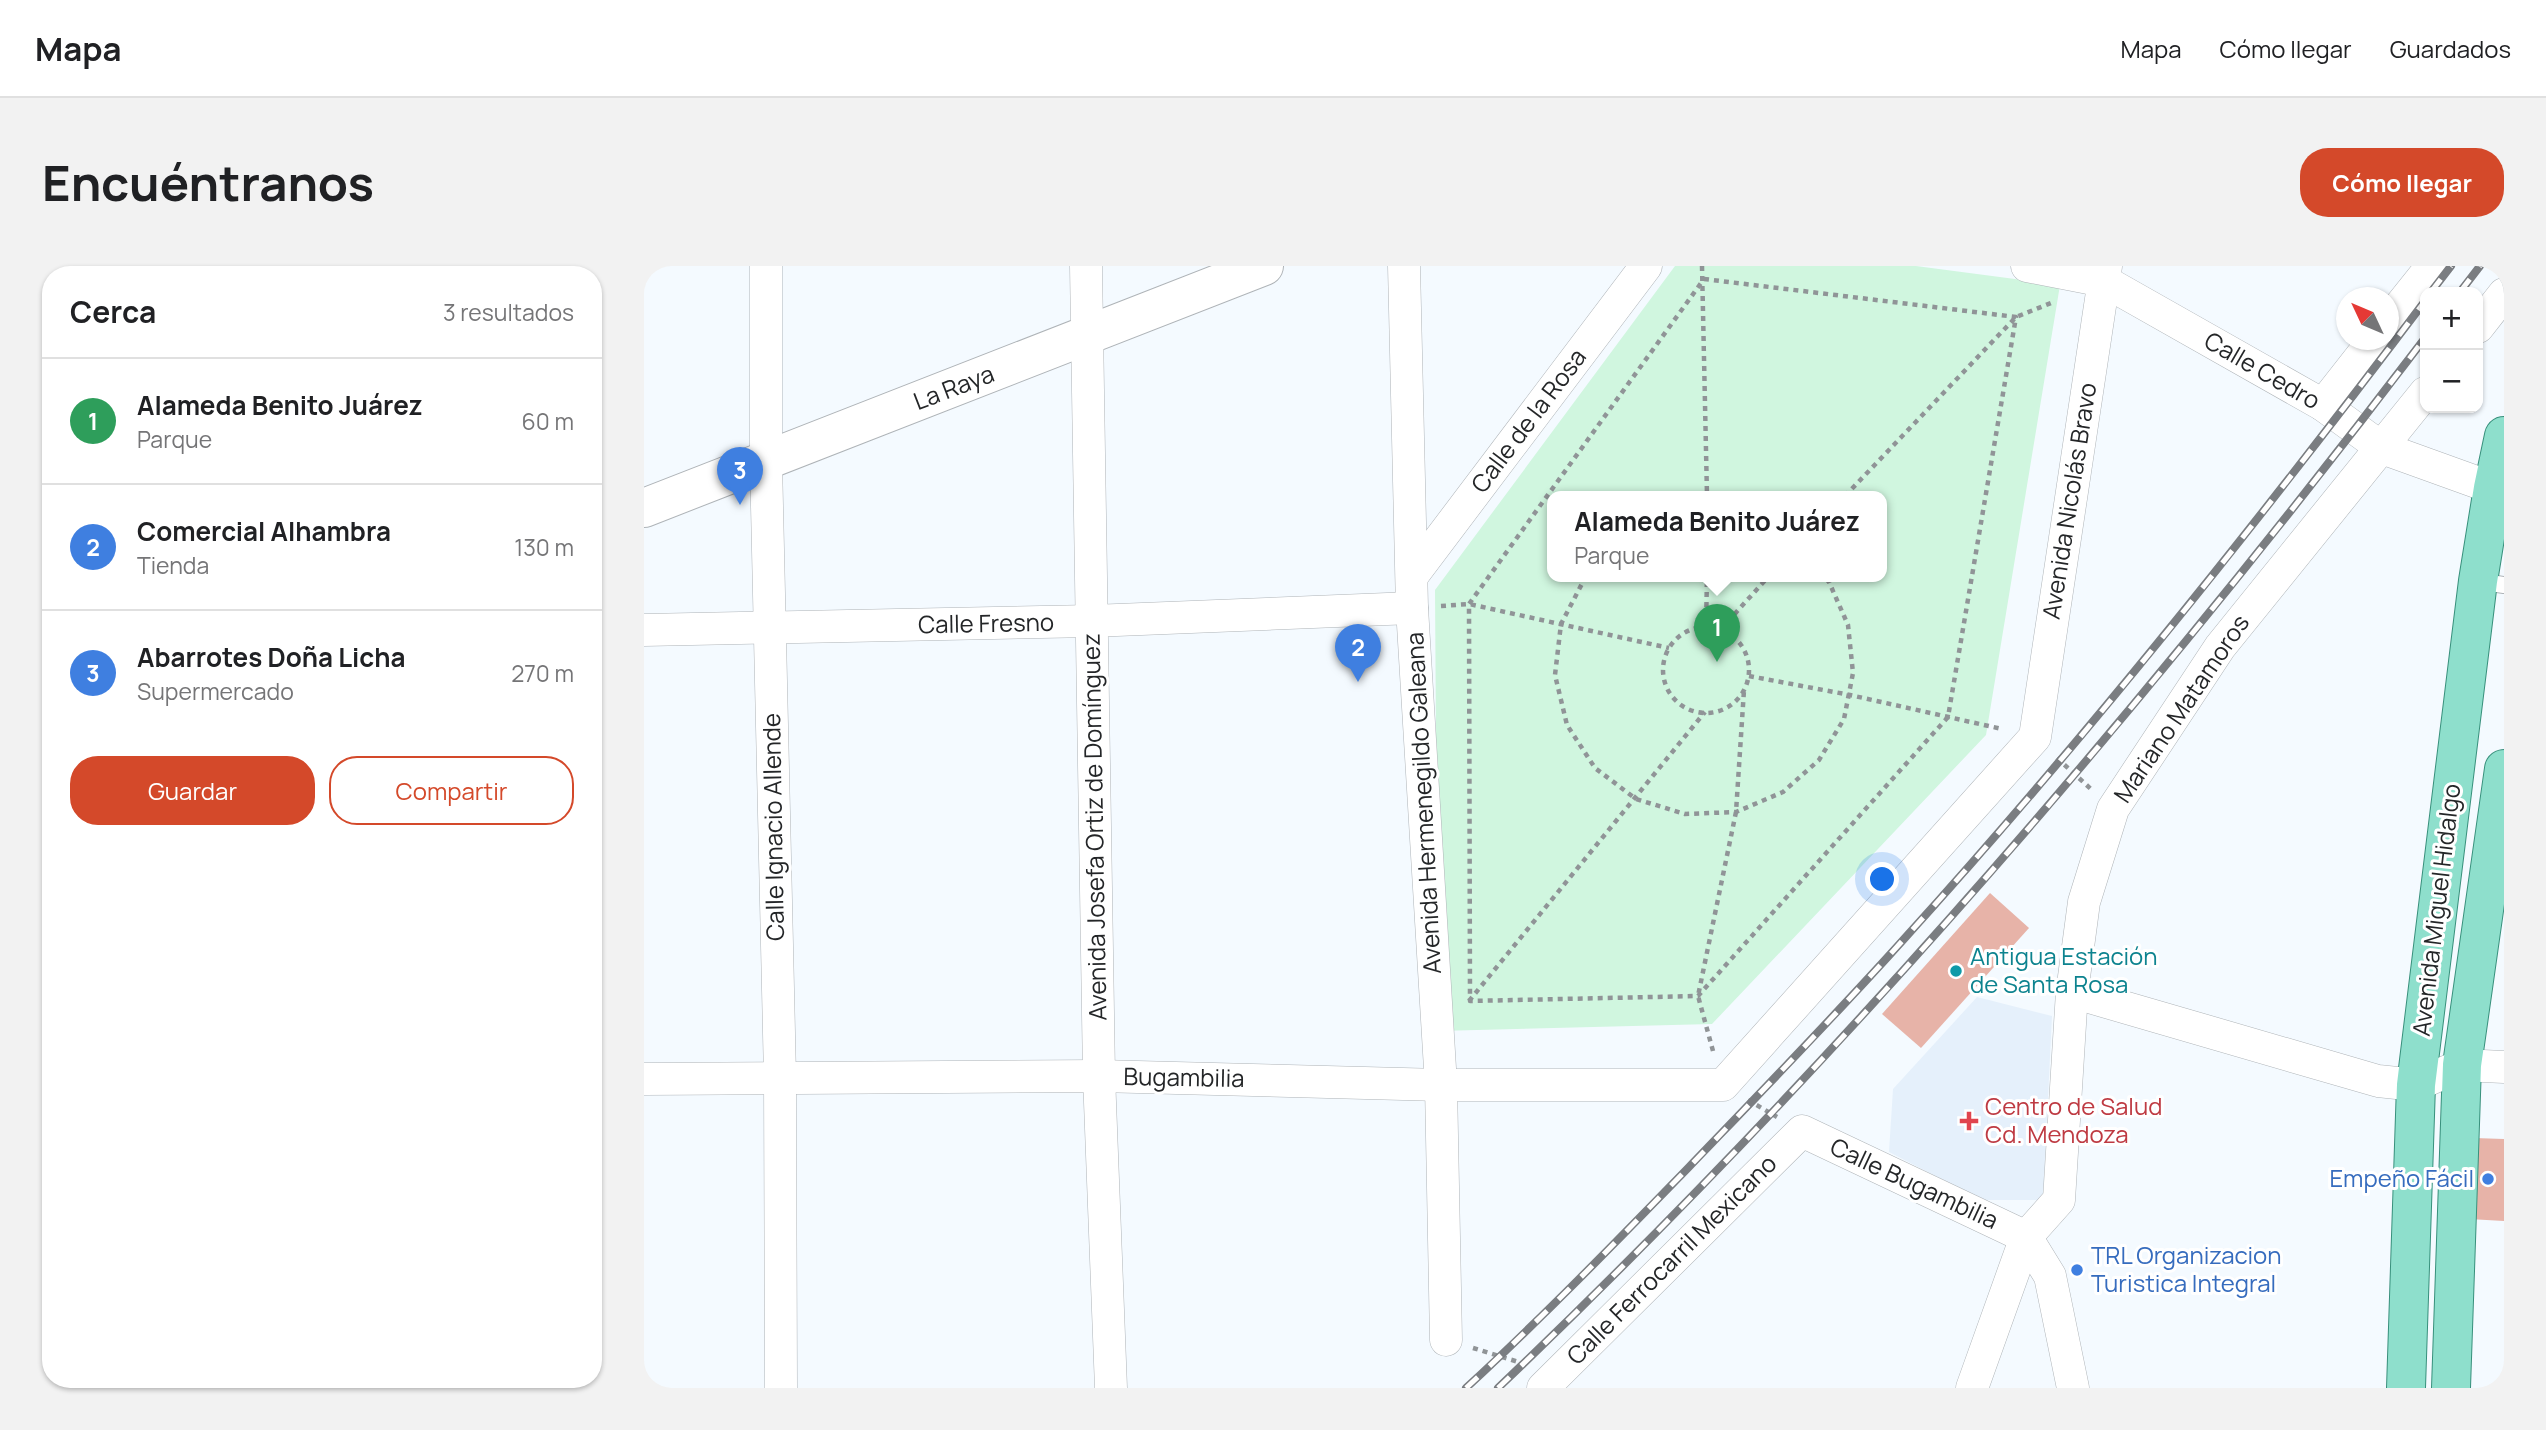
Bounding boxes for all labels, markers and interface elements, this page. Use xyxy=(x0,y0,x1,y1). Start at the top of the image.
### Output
text: Mapa xyxy=(35,26,122,71)
text: Mapa xyxy=(2121,32,2182,65)
text: Cómo llegar xyxy=(2220,32,2352,65)
text: Guardados xyxy=(2390,32,2511,65)
button: Cómo llegar xyxy=(2300,148,2504,217)
text: Encuéntranos xyxy=(42,149,374,216)
north arrow xyxy=(2336,287,2399,350)
map controls xyxy=(2420,287,2483,413)
button: + xyxy=(2420,287,2483,350)
text: Cerca xyxy=(70,291,156,332)
text: 3 resultados xyxy=(443,296,574,328)
street label: Calle Cedro xyxy=(2199,323,2327,416)
street label: Calle de la Rosa xyxy=(1463,341,1593,499)
button: − xyxy=(2420,350,2483,413)
street label: La Raya xyxy=(909,356,998,417)
street label: Avenida Nicolás Bravo xyxy=(2034,380,2104,621)
text: Alameda Benito Juárez xyxy=(137,387,423,423)
text: 1 xyxy=(88,405,98,437)
text: 60 m xyxy=(522,405,574,437)
text: Parque xyxy=(137,423,212,455)
pin: 3 xyxy=(717,447,763,505)
popup xyxy=(1547,491,1887,582)
text: Alameda Benito Juárez xyxy=(1574,503,1860,539)
text: Comercial Alhambra xyxy=(137,513,391,549)
text: 2 xyxy=(86,531,100,563)
text: 130 m xyxy=(514,531,574,563)
text: Parque xyxy=(1574,539,1649,571)
text: Tienda xyxy=(137,549,209,581)
pin: 1 xyxy=(1694,604,1740,662)
street label: Calle Fresno xyxy=(918,605,1054,640)
street label: Mariano Matamoros xyxy=(2105,608,2256,809)
pin: 2 xyxy=(1335,624,1381,682)
street label: Avenida Hermenegildo Galeana xyxy=(1397,631,1448,975)
street label: Avenida Josefa Ortiz de Domínguez xyxy=(1074,633,1113,1021)
text: Abarrotes Doña Licha xyxy=(137,639,406,675)
text: 3 xyxy=(86,657,100,689)
text: 270 m xyxy=(511,657,574,689)
text: Supermercado xyxy=(137,675,294,707)
street label: Calle Ignacio Allende xyxy=(754,713,791,941)
button: Guardar xyxy=(70,756,315,825)
button: Compartir xyxy=(329,756,574,825)
street label: Avenida Miguel Hidalgo xyxy=(2404,782,2467,1038)
your location xyxy=(1865,862,1899,896)
place label: Antigua Estación de Santa Rosa xyxy=(1970,939,2157,1000)
marker: Antigua Estación de Santa Rosa xyxy=(1948,963,1964,979)
street label: Bugambilia xyxy=(1123,1059,1245,1094)
place label: Centro de Salud Cd. Mendoza xyxy=(1985,1089,2162,1150)
marker: Centro de Salud Cd. Mendoza xyxy=(1959,1111,1979,1131)
street label: Calle Bugambilia xyxy=(1825,1129,2004,1236)
street label: Calle Ferrocarril Mexicano xyxy=(1559,1147,1783,1371)
place label: Empeño Fácil xyxy=(2329,1161,2474,1194)
marker: Empeño Fácil xyxy=(2480,1171,2496,1187)
place label: TRL Organizacion Turistica Integral xyxy=(2091,1238,2282,1299)
marker: TRL Organizacion Turistica Integral xyxy=(2069,1262,2085,1278)

